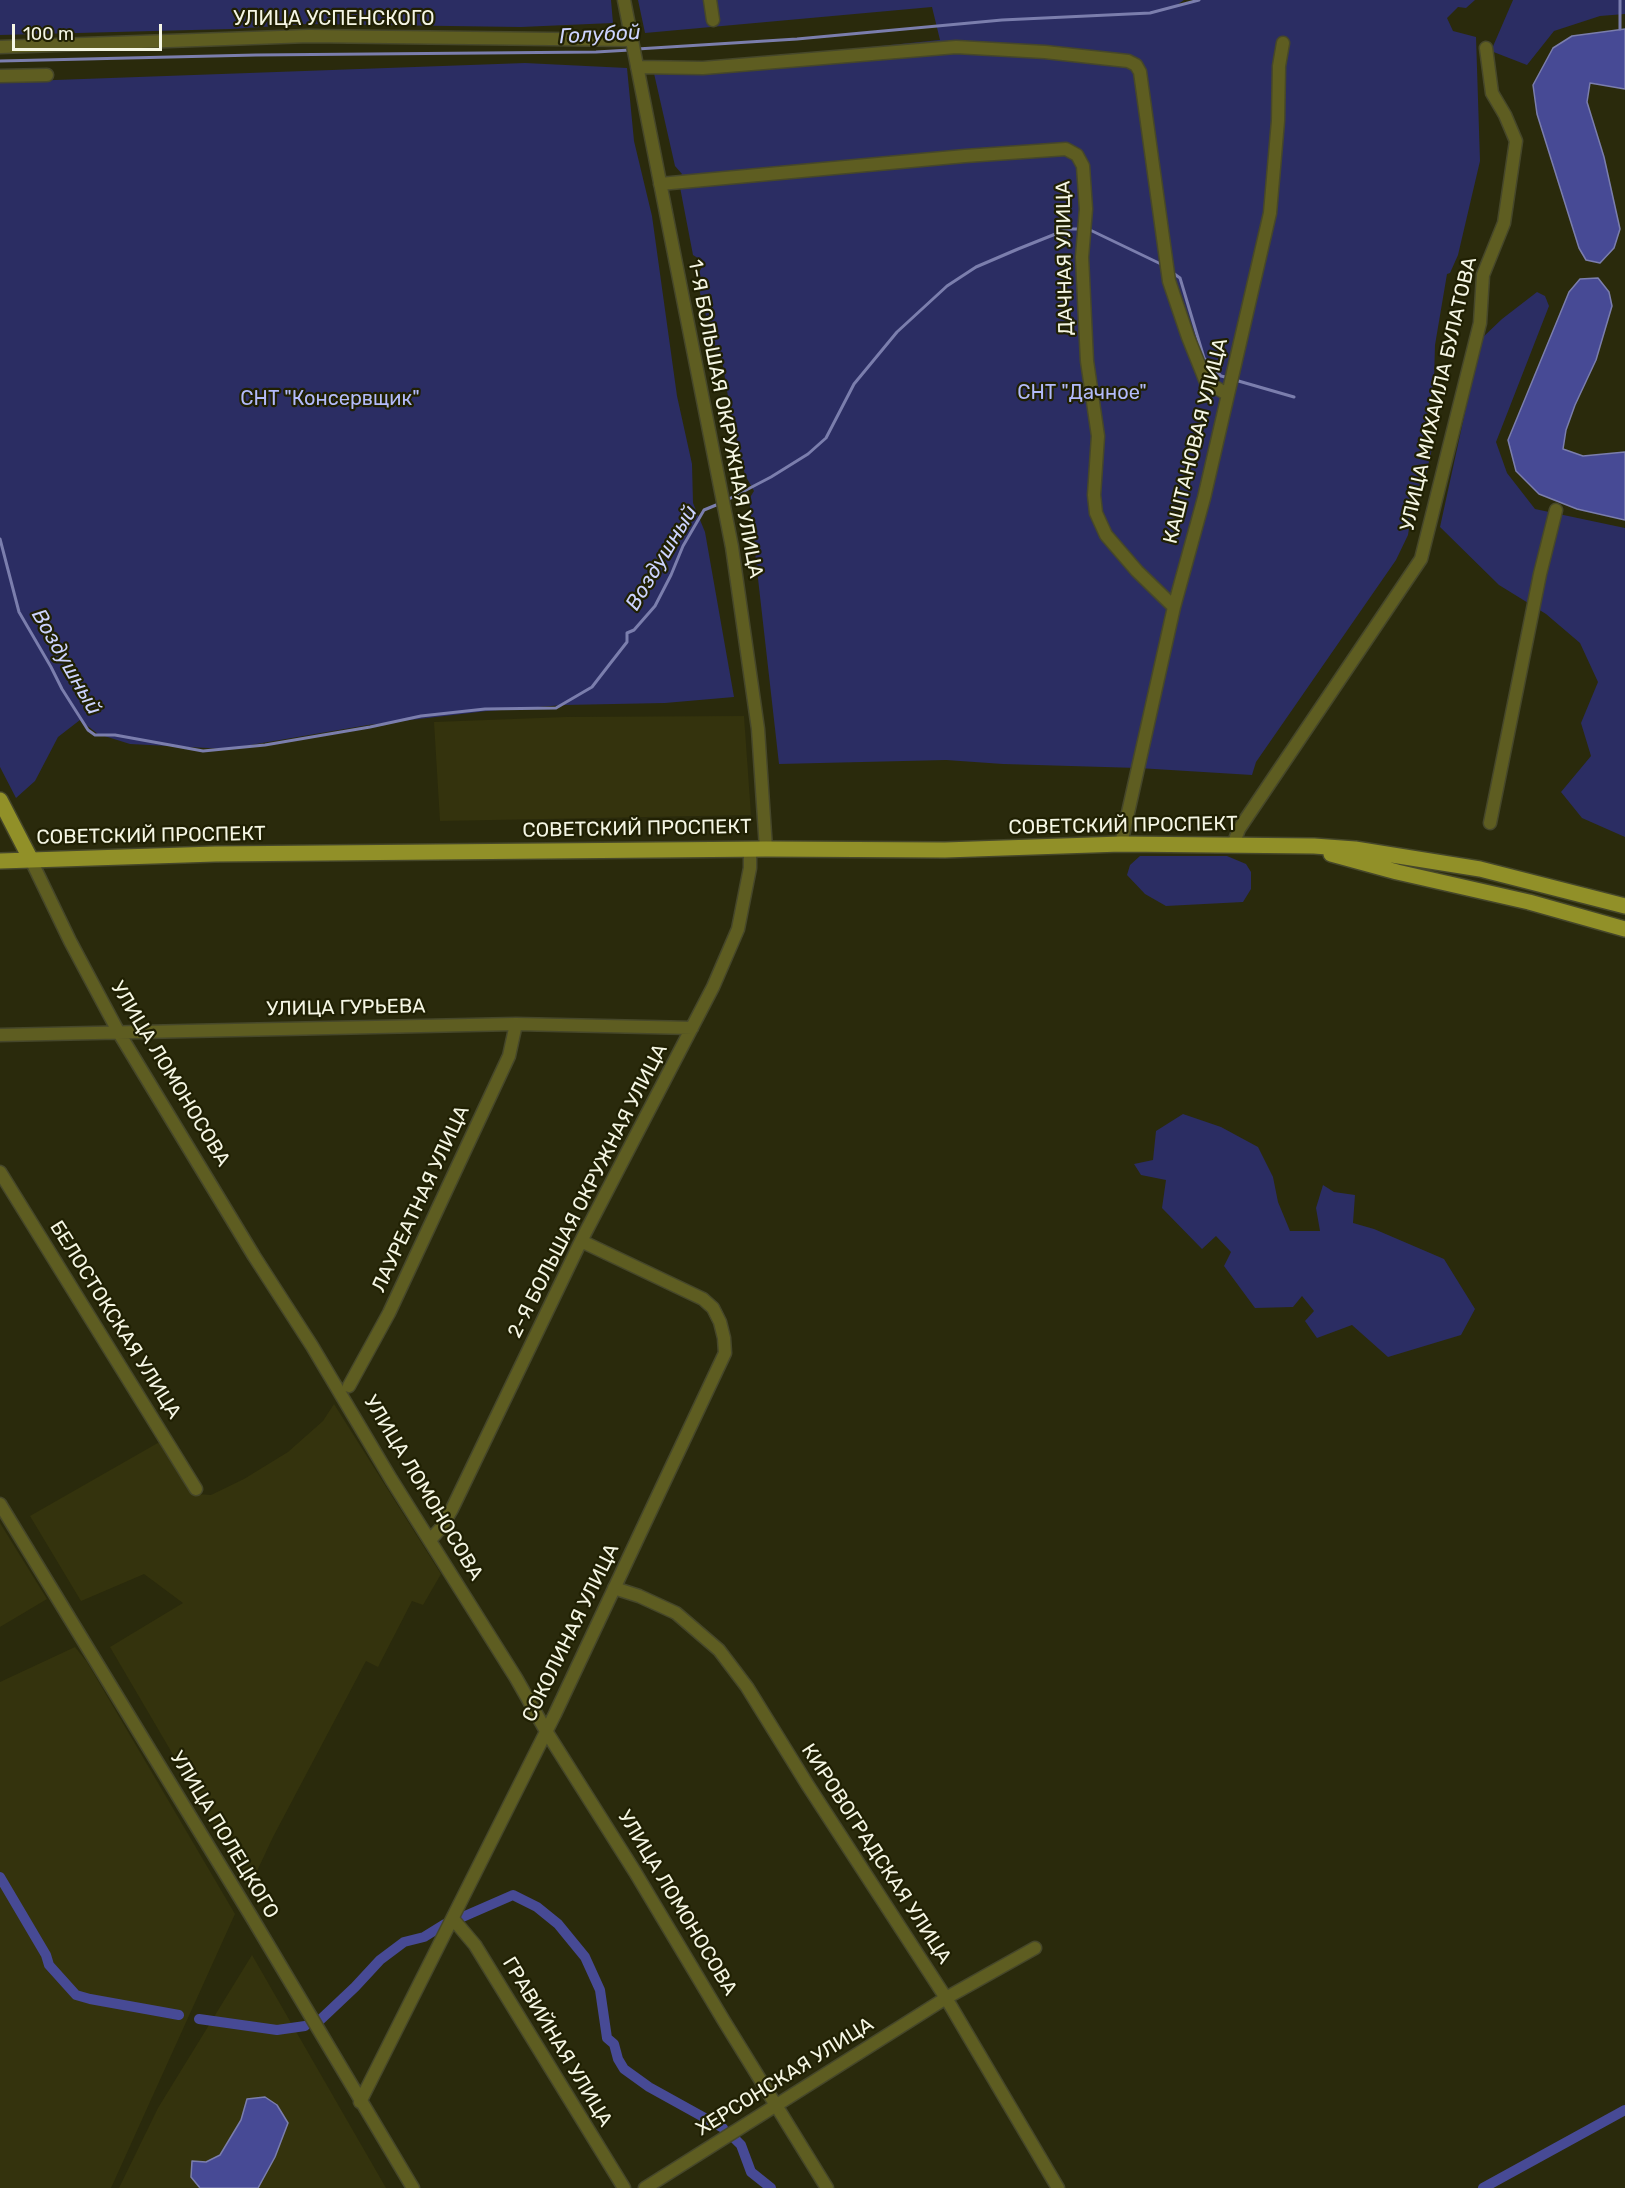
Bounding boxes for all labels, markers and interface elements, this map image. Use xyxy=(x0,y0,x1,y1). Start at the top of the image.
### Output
street label: УЛИЦА УСПЕНСКОГО xyxy=(233,7,435,31)
scale bar xyxy=(15,12,165,50)
water label: Голубой xyxy=(559,20,641,50)
text: 100 m xyxy=(23,23,74,45)
street label: ДАЧНАЯ УЛИЦА xyxy=(1052,181,1078,335)
street label: УЛИЦА МИХАИЛА БУЛАТОВА xyxy=(1396,255,1482,533)
street label: 1-Я БОЛЬШАЯ ОКРУЖНАЯ УЛИЦА xyxy=(682,258,768,580)
street label: КАШТАНОВАЯ УЛИЦА xyxy=(1159,336,1233,546)
park label: СНТ "Дачное" xyxy=(1017,381,1147,405)
park label: СНТ "Консервщик" xyxy=(240,387,420,411)
water label: Воздушный xyxy=(621,501,703,615)
water label: Воздушный xyxy=(26,605,106,719)
street label: СОВЕТСКИЙ ПРОСПЕКТ xyxy=(1008,812,1238,840)
street label: СОВЕТСКИЙ ПРОСПЕКТ xyxy=(522,815,752,843)
street label: СОВЕТСКИЙ ПРОСПЕКТ xyxy=(36,822,266,850)
street label: УЛИЦА ЛОМОНОСОВА xyxy=(105,977,235,1171)
street label: УЛИЦА ГУРЬЕВА xyxy=(266,995,426,1021)
street label: 2-Я БОЛЬШАЯ ОКРУЖНАЯ УЛИЦА xyxy=(503,1040,673,1342)
street label: ЛАУРЕАТНАЯ УЛИЦА xyxy=(367,1102,475,1296)
street label: БЕЛОСТОКСКАЯ УЛИЦА xyxy=(44,1217,186,1423)
street label: УЛИЦА ЛОМОНОСОВА xyxy=(358,1391,488,1585)
street label: СОКОЛИНАЯ УЛИЦА xyxy=(517,1540,625,1726)
street label: КИРОВОГРАДСКАЯ УЛИЦА xyxy=(796,1739,956,1969)
street label: УЛИЦА ПОЛЕЦКОГО xyxy=(165,1747,283,1923)
street label: УЛИЦА ЛОМОНОСОВА xyxy=(612,1806,742,2000)
street label: ГРАВИЙНАЯ УЛИЦА xyxy=(497,1953,617,2131)
street label: ХЕРСОНСКАЯ УЛИЦА xyxy=(692,2013,878,2141)

